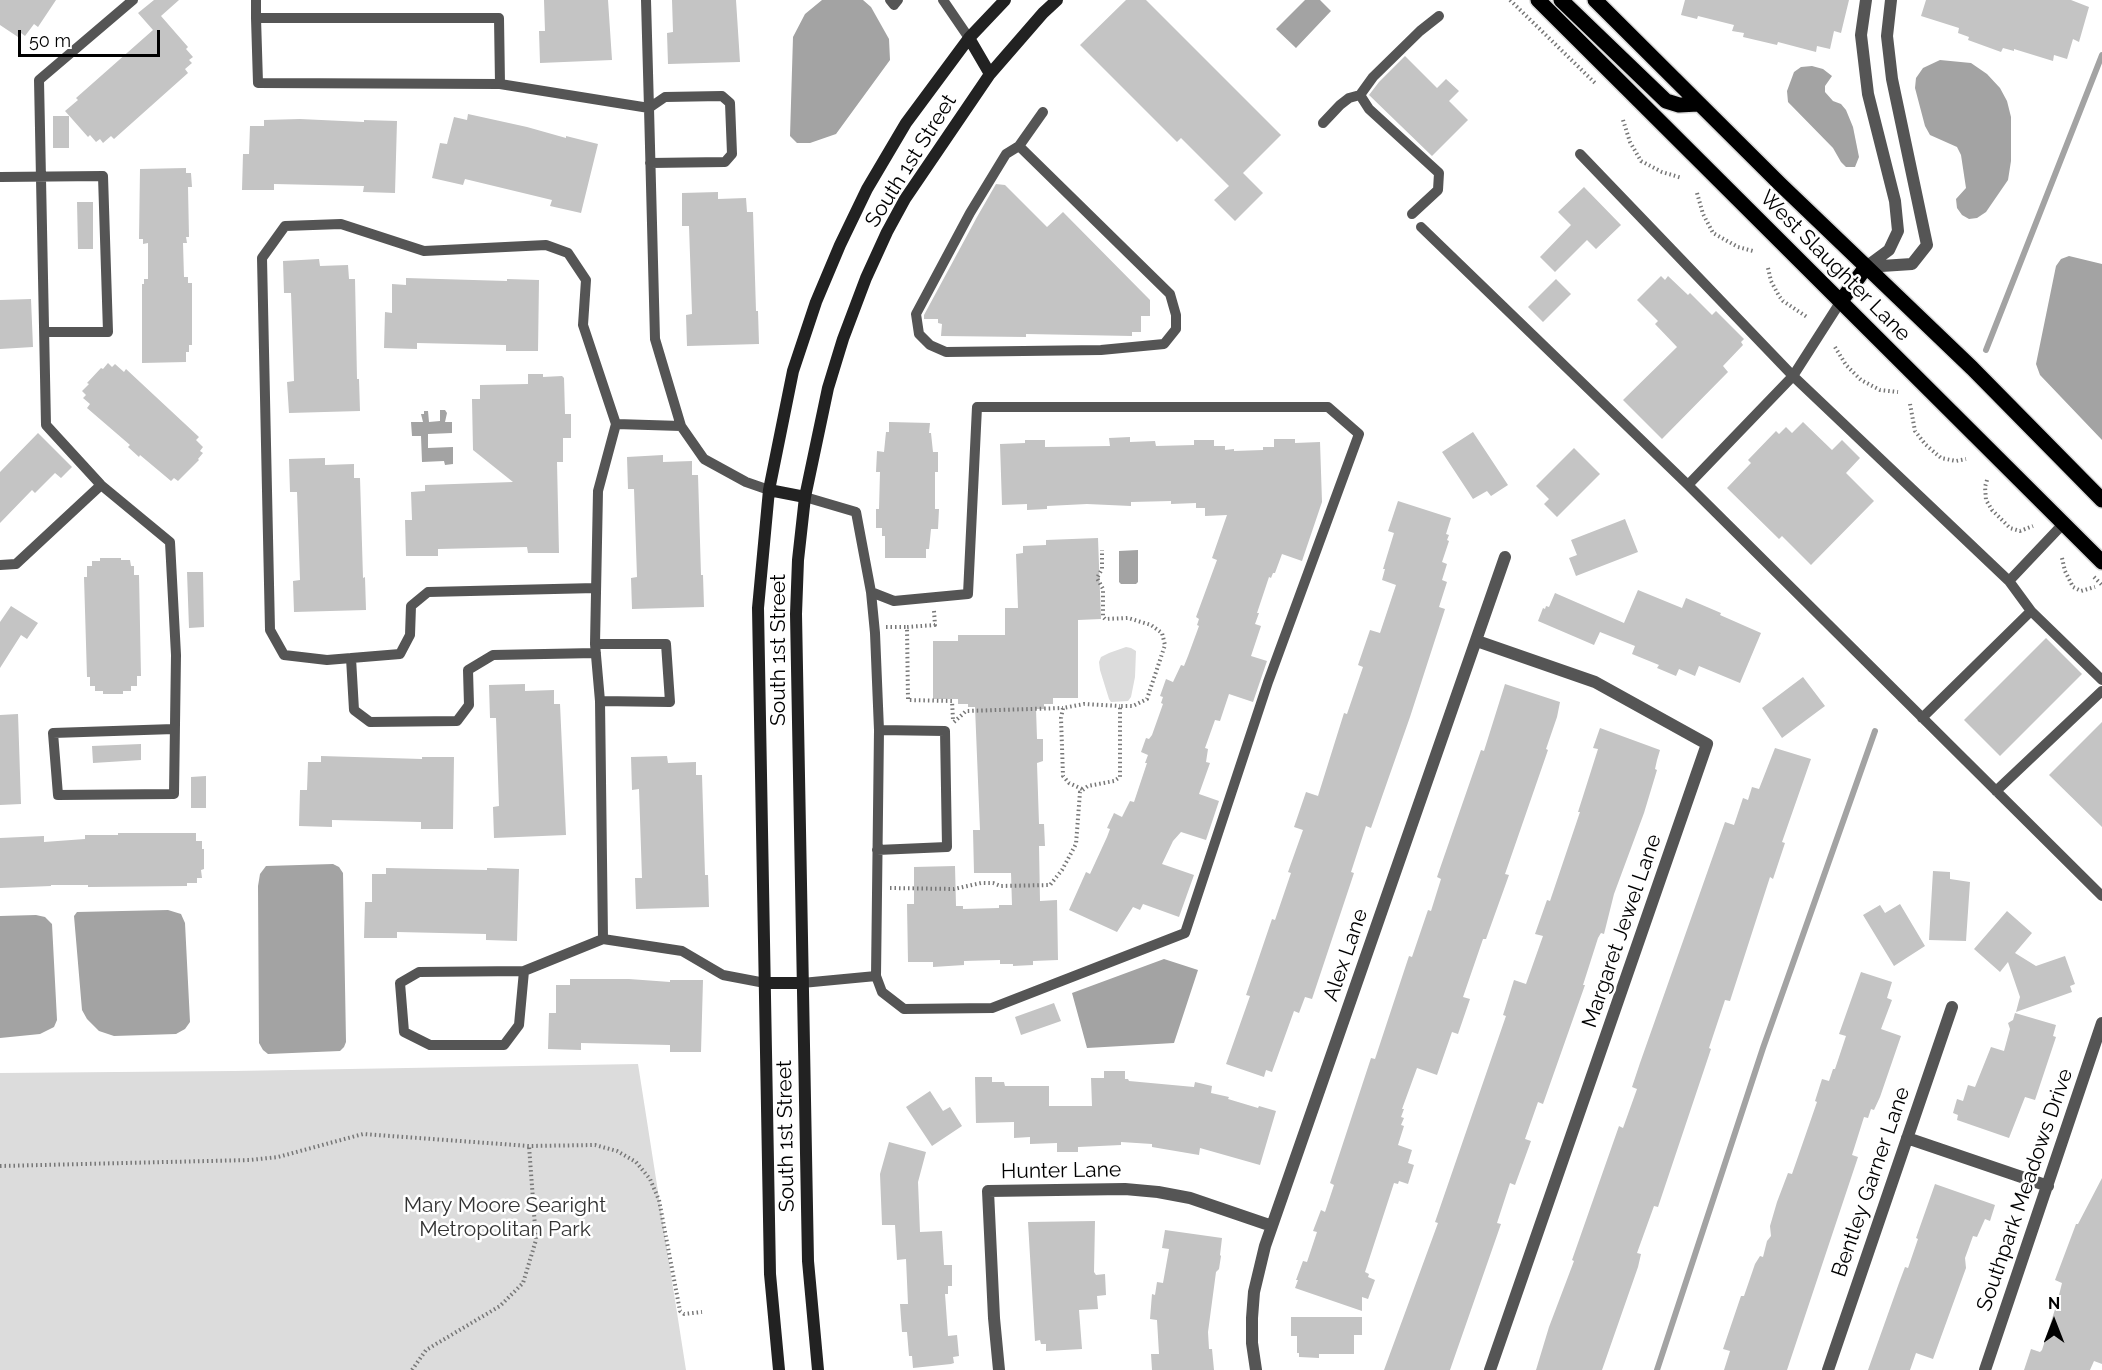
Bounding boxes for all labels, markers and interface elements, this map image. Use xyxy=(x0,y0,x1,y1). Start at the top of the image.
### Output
scale bar xyxy=(21,18,164,56)
text: 50 m xyxy=(29,30,71,51)
street label: South 1st Street xyxy=(860,90,962,232)
street label: West Slaughter Lane xyxy=(1754,185,1916,347)
street label: South 1st Street xyxy=(766,574,792,726)
street label: Margaret Jewel Lane xyxy=(1577,831,1667,1031)
street label: Alex Lane xyxy=(1318,906,1374,1004)
street label: South 1st Street xyxy=(772,1060,800,1212)
street label: Southpark Meadows Drive xyxy=(1972,1065,2078,1315)
street label: Bentley Garner Lane xyxy=(1827,1084,1915,1280)
street label: Hunter Lane xyxy=(1001,1157,1121,1185)
park label: Mary Moore Searight Metropolitan Park xyxy=(404,1193,606,1243)
north arrow xyxy=(2024,1292,2084,1352)
text: N xyxy=(2048,1294,2060,1313)

